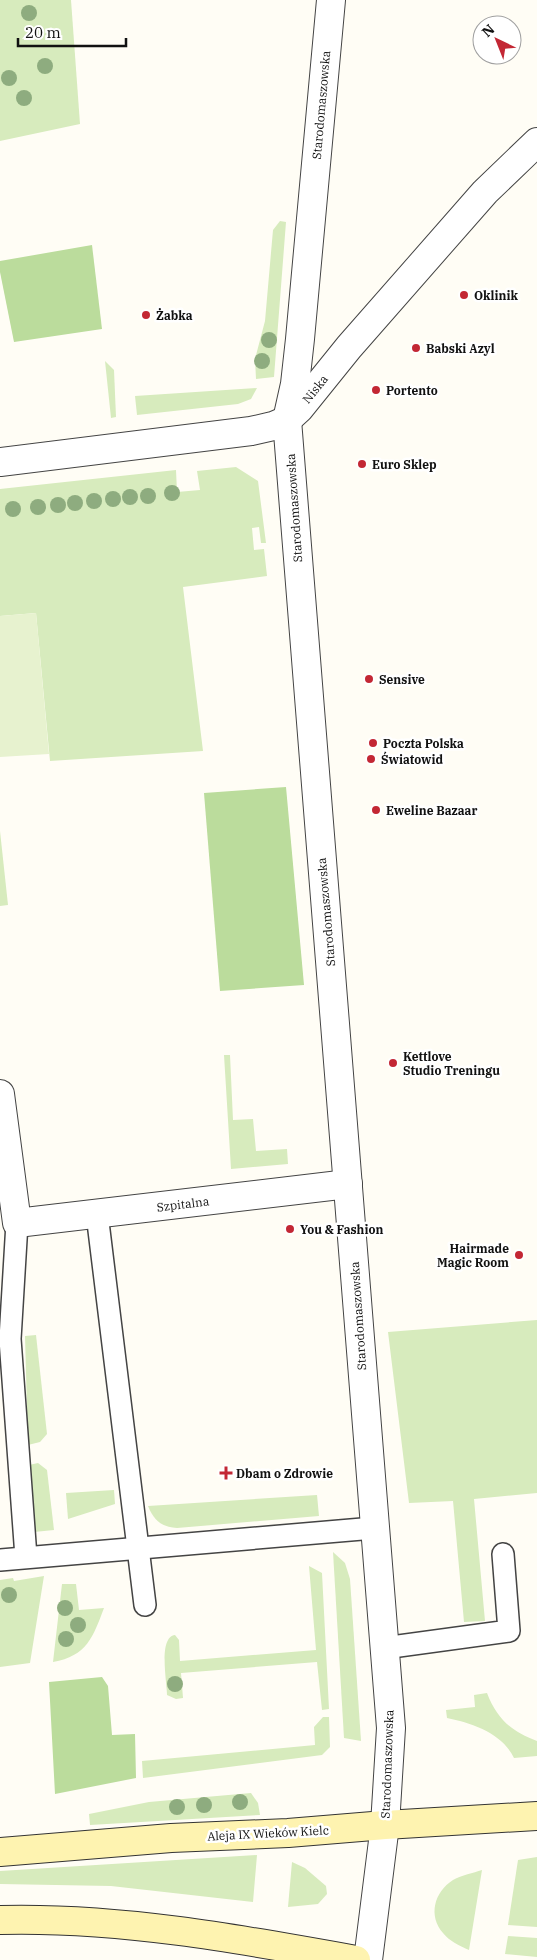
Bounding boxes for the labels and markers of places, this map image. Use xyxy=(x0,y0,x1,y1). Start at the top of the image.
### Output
place label: Oklinik xyxy=(474,288,518,303)
marker: Oklinik xyxy=(458,289,470,301)
place label: Żabka xyxy=(156,308,193,323)
marker: Żabka xyxy=(140,309,152,321)
place label: Babski Azyl xyxy=(426,341,495,356)
marker: Babski Azyl xyxy=(410,342,422,354)
place label: Portento xyxy=(386,383,438,398)
marker: Portento xyxy=(370,384,382,396)
place label: Euro Sklep xyxy=(372,457,437,472)
marker: Euro Sklep xyxy=(356,458,368,470)
place label: Sensive xyxy=(379,672,425,687)
marker: Sensive xyxy=(363,673,375,685)
place label: Poczta Polska xyxy=(383,736,464,751)
marker: Poczta Polska xyxy=(367,737,379,749)
place label: Światowid xyxy=(381,751,443,767)
marker: Światowid xyxy=(365,753,377,765)
place label: Eweline Bazaar xyxy=(386,803,477,818)
marker: Eweline Bazaar xyxy=(370,804,382,816)
place label: Kettlove Studio Treningu xyxy=(403,1049,500,1078)
marker: Kettlove Studio Treningu xyxy=(387,1057,399,1069)
place label: You & Fashion xyxy=(300,1222,383,1237)
marker: You & Fashion xyxy=(284,1223,296,1235)
place label: Hairmade Magic Room xyxy=(437,1241,509,1270)
marker: Hairmade Magic Room xyxy=(513,1249,525,1261)
place label: Dbam o Zdrowie xyxy=(236,1466,333,1481)
marker: Dbam o Zdrowie xyxy=(220,1467,232,1479)

